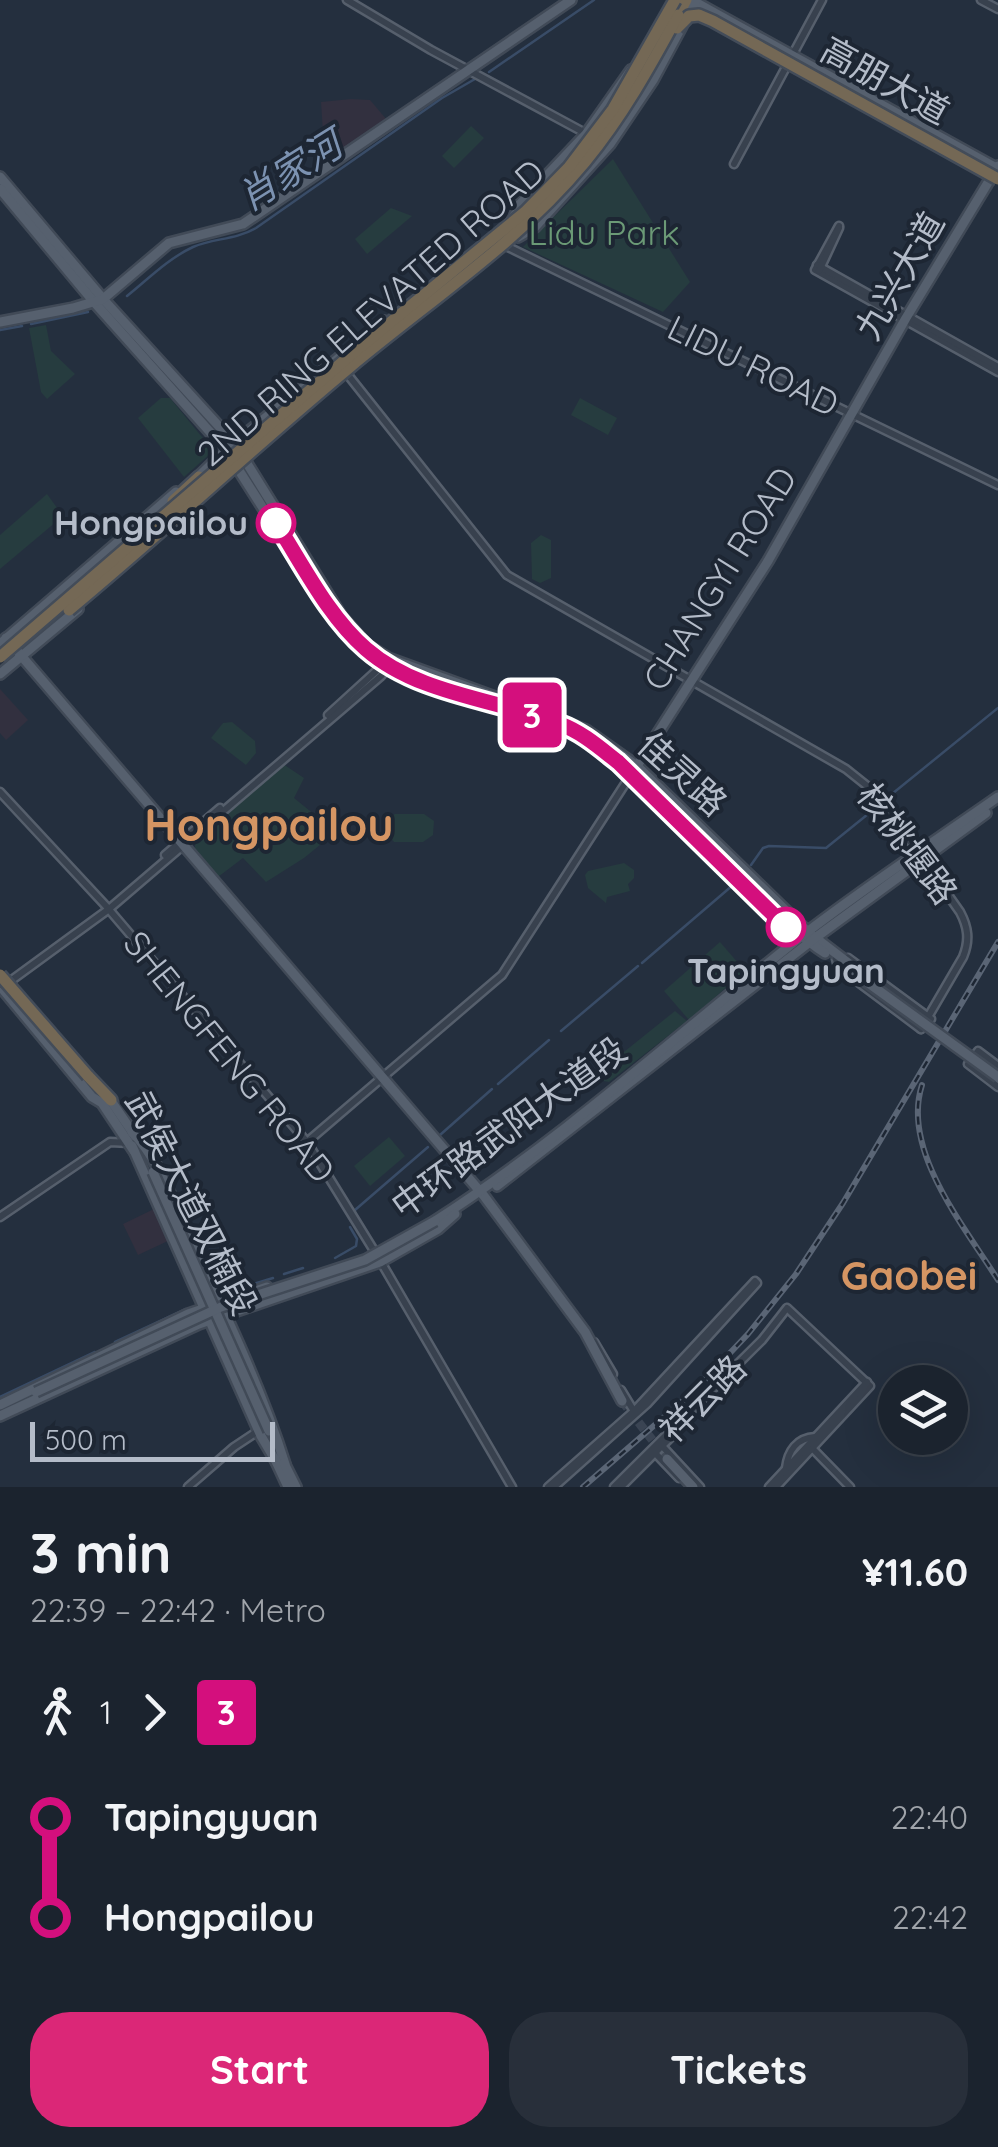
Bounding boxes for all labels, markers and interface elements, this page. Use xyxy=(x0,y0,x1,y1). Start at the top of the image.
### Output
street label: 高朋大道 xyxy=(814,27,957,133)
water label: 肖家河 xyxy=(228,116,356,221)
street label: 2ND RING ELEVATED ROAD xyxy=(188,149,553,475)
street label: 九兴大道 xyxy=(845,204,953,347)
park label: Lidu Park xyxy=(528,210,680,254)
street label: LIDU ROAD xyxy=(661,305,846,425)
street label: CHANGYI ROAD xyxy=(633,459,805,698)
place label: Hongpailou xyxy=(54,500,248,544)
marker: Hongpailou xyxy=(257,504,295,542)
line badge: 3 xyxy=(500,682,564,748)
text: 3 xyxy=(523,693,541,737)
street label: 佳灵路 xyxy=(629,722,736,825)
street label: 核桃堰路 xyxy=(848,774,968,913)
district label: Hongpailou xyxy=(144,796,394,852)
marker: Tapingyuan xyxy=(767,908,805,946)
street label: SHENGFENG ROAD xyxy=(115,922,345,1191)
place label: Tapingyuan xyxy=(687,948,885,992)
street label: 中环路武阳大道段 xyxy=(382,1027,635,1227)
street label: 武侯大道双楠段 xyxy=(117,1083,267,1322)
district label: Gaobei xyxy=(841,1250,977,1300)
street label: 祥云路 xyxy=(650,1346,755,1451)
map controls xyxy=(878,1365,968,1455)
button: layers xyxy=(878,1365,968,1455)
scale bar xyxy=(30,1417,275,1462)
text: 500 m xyxy=(45,1422,127,1457)
text: 3 min xyxy=(30,1518,171,1587)
text: ¥11.60 xyxy=(862,1548,968,1596)
text: 22:39 – 22:42 · Metro xyxy=(30,1590,326,1630)
icon: walk xyxy=(30,1685,85,1740)
icon: forward xyxy=(127,1685,182,1740)
text: 3 xyxy=(217,1690,236,1734)
text: 1 xyxy=(100,1692,112,1732)
text: Tapingyuan xyxy=(104,1793,319,1841)
text: 22:40 xyxy=(891,1797,968,1837)
text: Hongpailou xyxy=(104,1893,315,1941)
text: 22:42 xyxy=(892,1897,968,1937)
button: Start xyxy=(30,2012,489,2127)
button: Tickets xyxy=(509,2012,968,2127)

